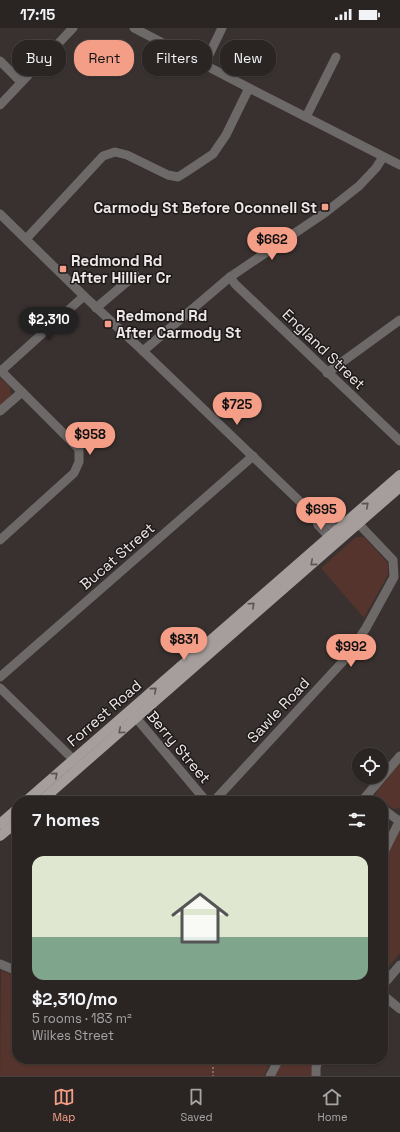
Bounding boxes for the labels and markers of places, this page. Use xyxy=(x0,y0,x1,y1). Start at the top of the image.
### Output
place label: Carmody St Before Oconnell St xyxy=(93,198,317,217)
marker: Carmody St Before Oconnell St xyxy=(320,202,330,212)
pin: $662 xyxy=(248,227,296,261)
place label: Redmond Rd After Hillier Cr xyxy=(71,251,171,287)
marker: Redmond Rd After Hillier Cr xyxy=(58,264,68,274)
place label: Redmond Rd After Carmody St xyxy=(116,306,241,342)
pin: $2,310 xyxy=(16,307,82,341)
marker: Redmond Rd After Carmody St xyxy=(103,319,113,329)
pin: $725 xyxy=(213,392,261,426)
pin: $958 xyxy=(66,422,114,456)
pin: $695 xyxy=(297,497,345,531)
pin: $831 xyxy=(160,627,208,661)
pin: $992 xyxy=(327,634,375,668)

